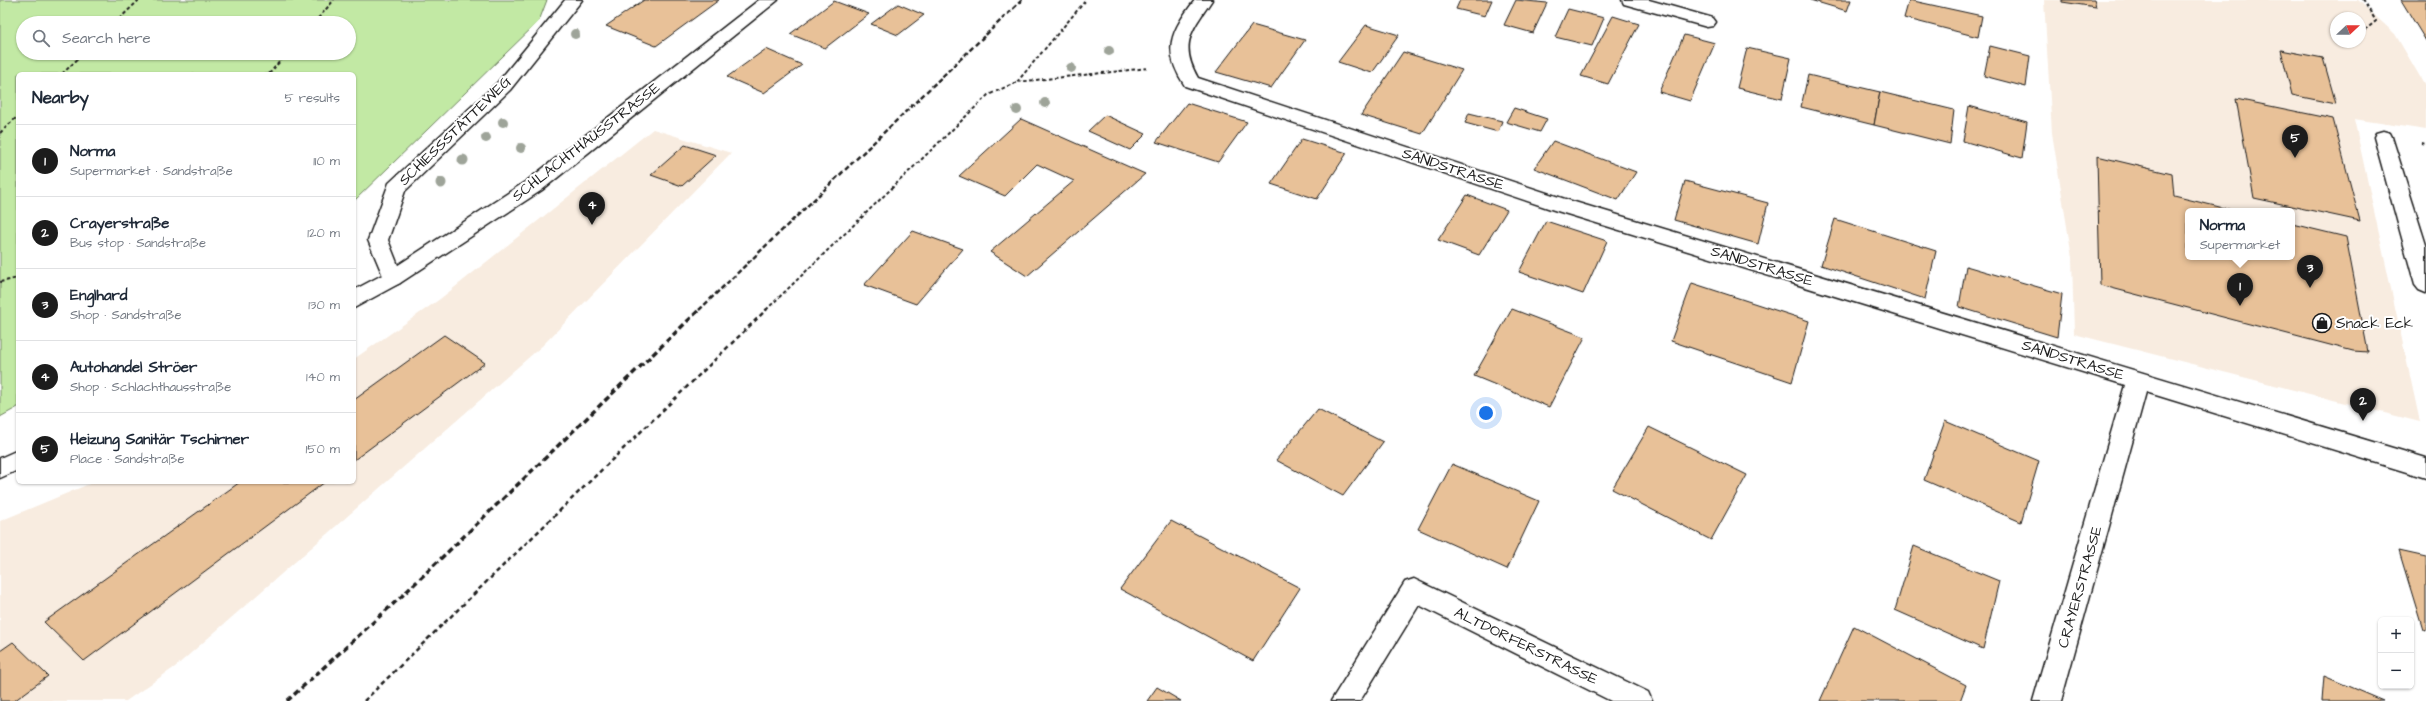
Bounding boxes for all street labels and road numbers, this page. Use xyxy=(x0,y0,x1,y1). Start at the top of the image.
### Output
street label: SCHIESSSTÄTTEWEG xyxy=(394,71,516,190)
street label: SCHLACHTHAUSSTRASSE xyxy=(508,77,664,206)
street label: SANDSTRASSE xyxy=(1399,143,1507,195)
street label: SANDSTRASSE xyxy=(1708,240,1816,292)
street label: SANDSTRASSE xyxy=(2019,334,2127,386)
street label: CRAYERSTRASSE xyxy=(2053,523,2107,650)
street label: ALTDORFERSTRASSE xyxy=(1451,602,1601,690)

